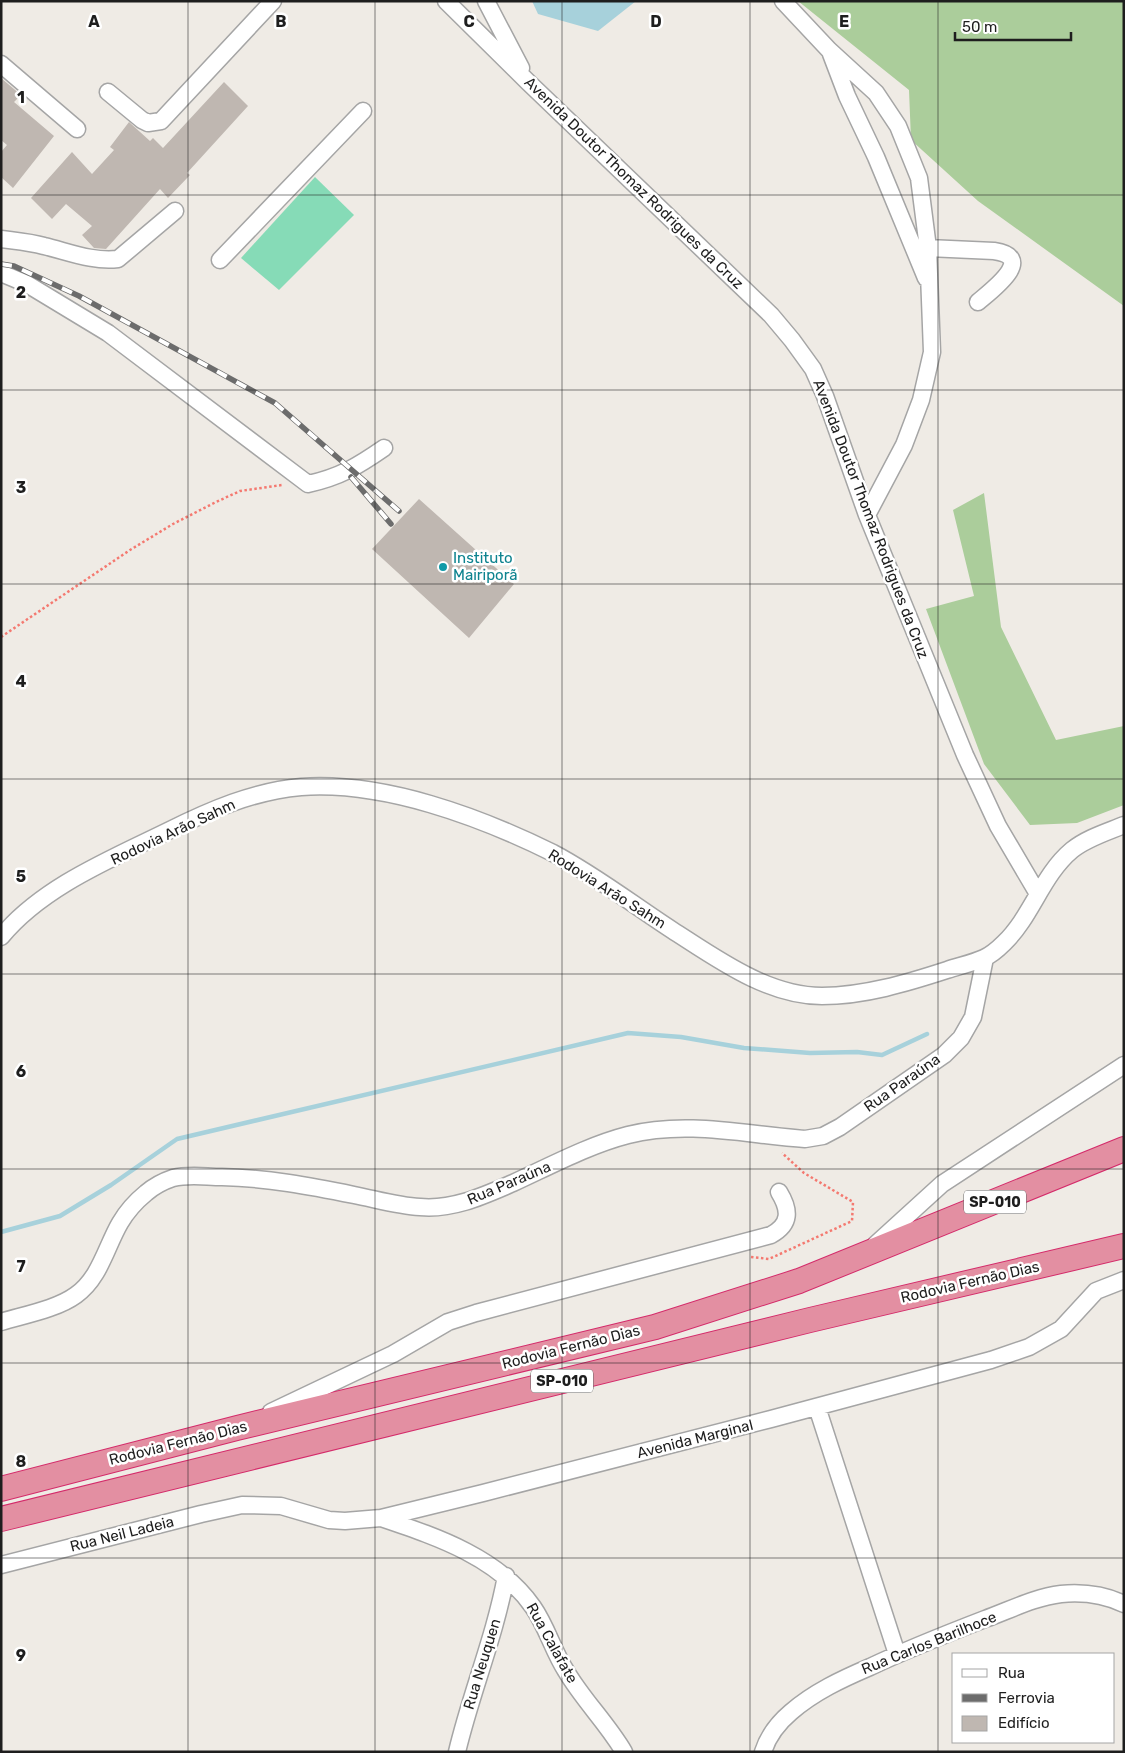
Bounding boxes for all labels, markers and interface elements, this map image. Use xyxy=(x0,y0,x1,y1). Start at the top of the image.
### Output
scale bar xyxy=(955,10,1071,42)
text: A xyxy=(88,12,100,31)
text: B xyxy=(275,12,287,31)
text: C xyxy=(463,12,475,31)
text: D xyxy=(650,12,662,31)
text: E xyxy=(839,12,849,31)
text: 50 m xyxy=(962,18,997,36)
street label: Avenida Doutor Thomaz Rodrigues da Cruz xyxy=(521,73,747,293)
text: 1 xyxy=(17,88,25,107)
text: 2 xyxy=(16,283,26,302)
street label: Avenida Doutor Thomaz Rodrigues da Cruz xyxy=(809,377,933,661)
text: 3 xyxy=(16,478,26,497)
place label: Instituto Mairiporã xyxy=(453,549,518,584)
marker: Instituto Mairiporã xyxy=(437,561,449,573)
text: 4 xyxy=(16,672,27,691)
street label: Rodovia Arão Sahm xyxy=(108,795,238,869)
street label: Rodovia Arão Sahm xyxy=(545,845,669,933)
text: 5 xyxy=(16,867,26,886)
street label: Rua Paraúna xyxy=(860,1050,944,1116)
text: 6 xyxy=(16,1062,26,1081)
street label: Rua Paraúna xyxy=(465,1157,553,1209)
road number: SP-010 xyxy=(964,1190,1026,1214)
text: 7 xyxy=(16,1257,26,1276)
street label: Rodovia Fernão Dias xyxy=(899,1257,1041,1307)
street label: Rodovia Fernão Dias xyxy=(500,1321,642,1373)
road number: SP-010 xyxy=(531,1370,593,1392)
street label: Avenida Marginal xyxy=(635,1416,755,1462)
street label: Rodovia Fernão Dias xyxy=(107,1417,249,1469)
text: 8 xyxy=(16,1452,27,1471)
street label: Rua Neil Ladeia xyxy=(68,1512,176,1556)
street label: Rua Calafate xyxy=(523,1600,581,1686)
street label: Rua Carlos Barilhoce xyxy=(859,1608,999,1678)
street label: Rua Neuquen xyxy=(460,1616,504,1712)
text: 9 xyxy=(16,1646,26,1665)
legend xyxy=(952,1653,1115,1743)
text: Rua xyxy=(998,1664,1025,1682)
text: Ferrovia xyxy=(998,1689,1055,1707)
text: Edifício xyxy=(998,1714,1050,1732)

